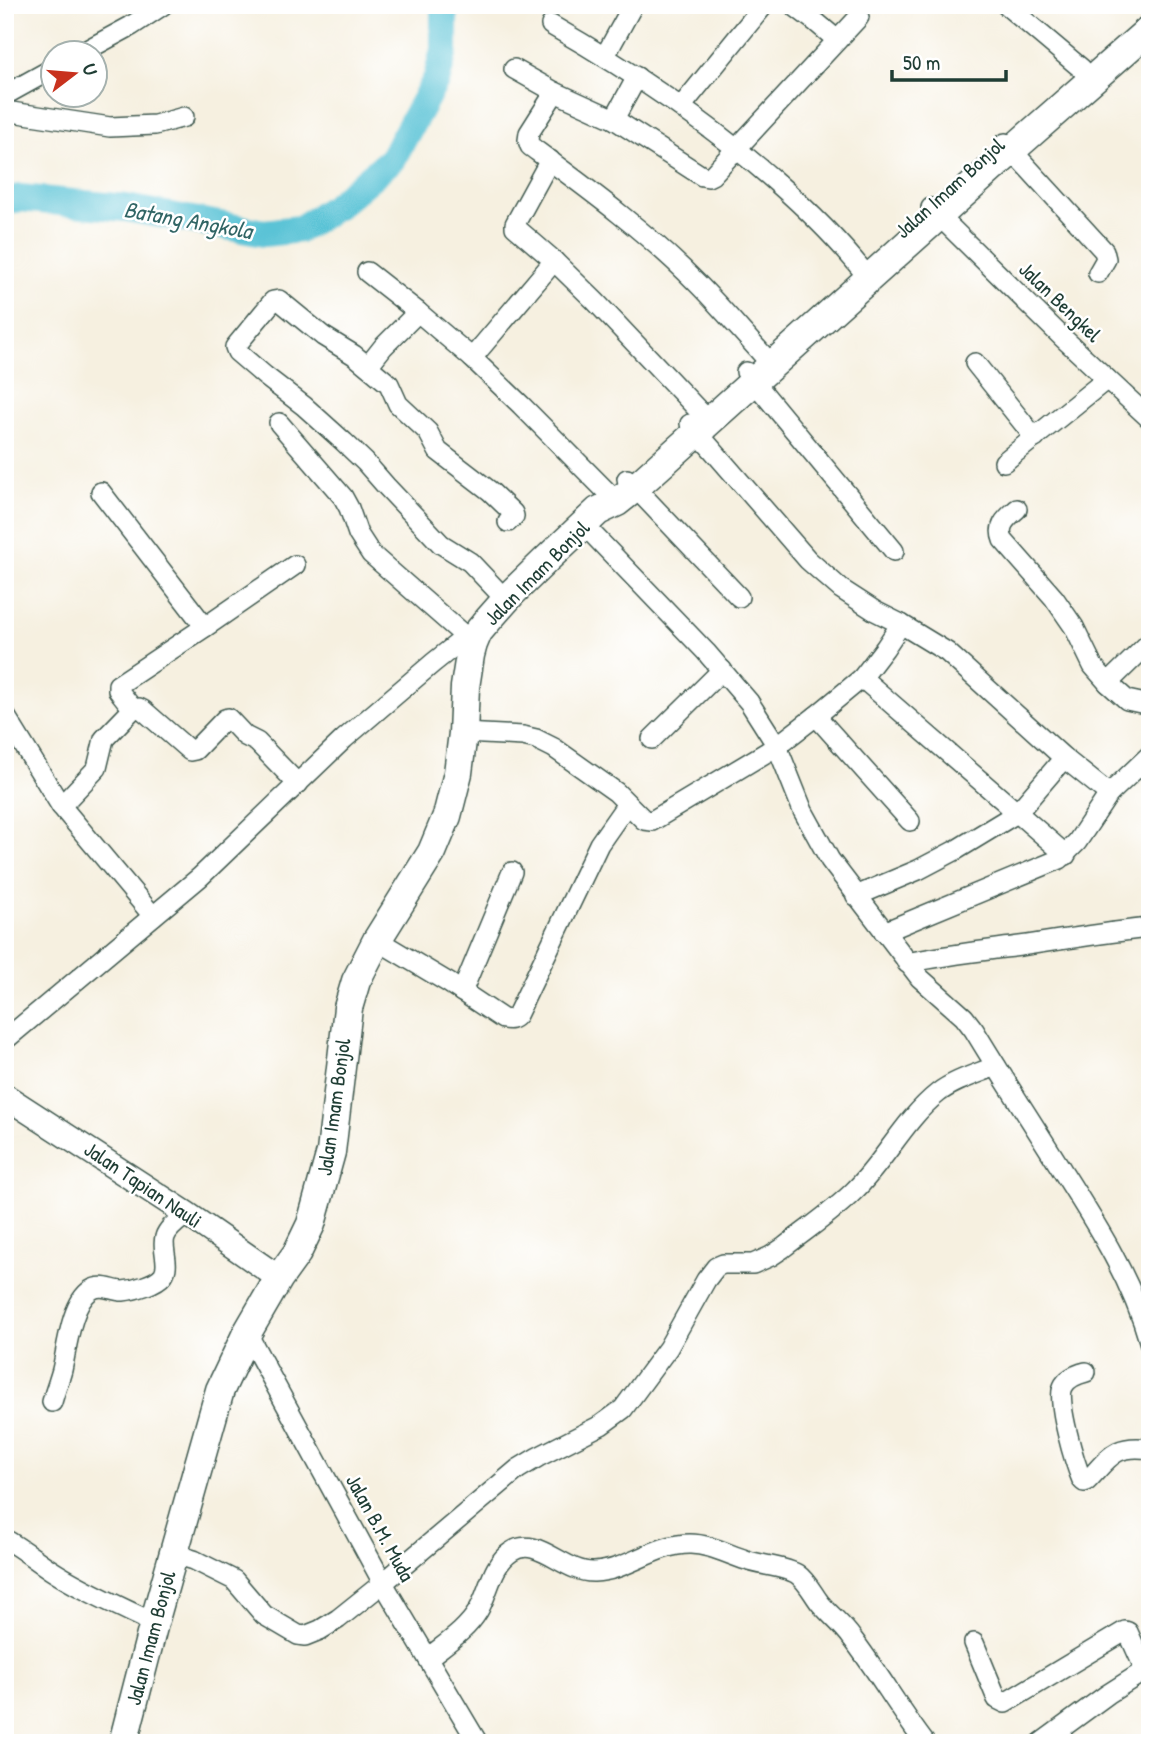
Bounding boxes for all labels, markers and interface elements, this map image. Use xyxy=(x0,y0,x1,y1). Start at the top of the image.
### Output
north arrow xyxy=(38,38,108,108)
scale bar xyxy=(892,38,1006,82)
text: 50 m xyxy=(903,48,940,77)
text: U xyxy=(76,61,104,78)
street label: Jalan Imam Bonjol xyxy=(889,130,1011,245)
water label: Batang Angkola xyxy=(122,193,256,247)
street label: Jalan Bengkel xyxy=(1013,255,1108,349)
street label: Jalan Imam Bonjol xyxy=(477,513,596,632)
street label: Jalan Imam Bonjol xyxy=(310,1036,358,1177)
street label: Jalan Tapian Nauli xyxy=(79,1134,208,1235)
street label: Jalan B.M. Muda xyxy=(339,1469,422,1587)
street label: Jalan Imam Bonjol xyxy=(119,1567,183,1708)

